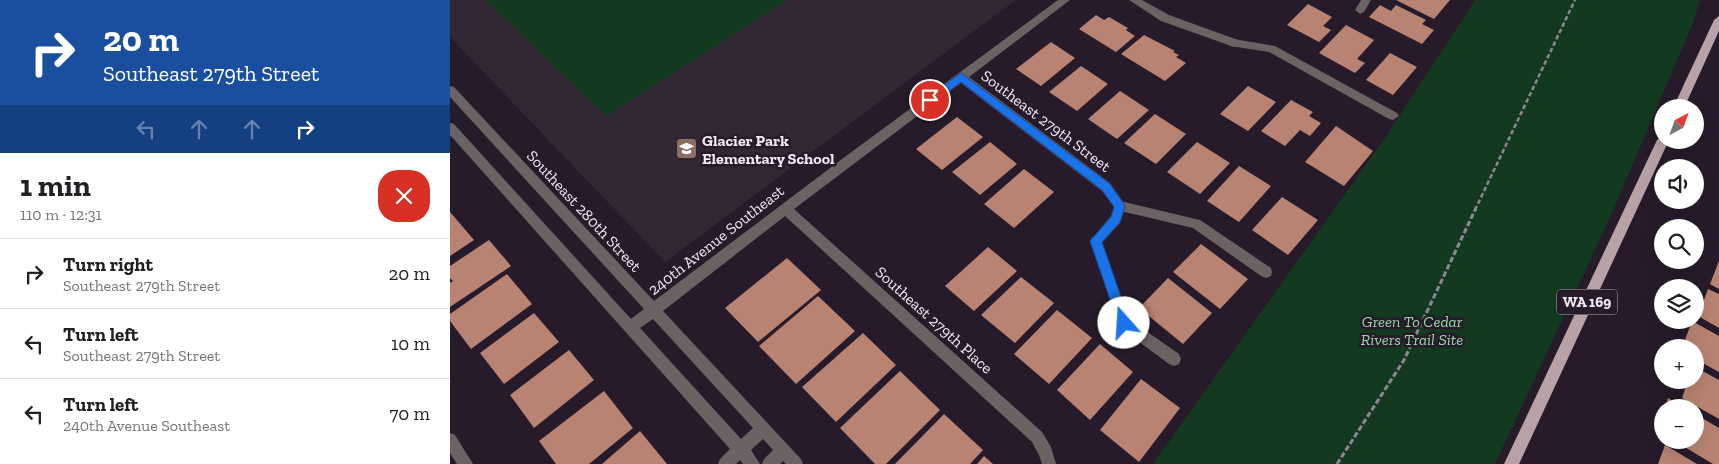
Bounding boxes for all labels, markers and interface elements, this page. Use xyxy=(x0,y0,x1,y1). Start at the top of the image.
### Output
text: 20 m xyxy=(103,18,179,60)
icon: right xyxy=(20,20,85,85)
text: Southeast 279th Street xyxy=(103,60,319,87)
street label: Southeast 279th Street xyxy=(977,66,1115,176)
pin xyxy=(909,79,951,121)
icon: arrive xyxy=(916,86,944,114)
north arrow xyxy=(1654,99,1704,149)
map controls xyxy=(1654,99,1704,449)
icon: left xyxy=(132,115,160,143)
icon: ahead xyxy=(185,115,213,143)
icon: ahead xyxy=(238,115,266,143)
icon: right xyxy=(291,115,319,143)
place label: Glacier Park Elementary School xyxy=(702,131,835,168)
school or university icon: Glacier Park Elementary School xyxy=(674,137,698,161)
street label: Southeast 280th Street xyxy=(523,146,645,276)
button: sound xyxy=(1654,159,1704,209)
text: 1 min xyxy=(20,168,91,204)
button: close xyxy=(378,170,430,222)
street label: 240th Avenue Southeast xyxy=(644,181,788,299)
text: 110 m · 12:31 xyxy=(20,205,102,224)
button: search xyxy=(1654,219,1704,269)
text: Turn right xyxy=(63,253,153,276)
icon: right xyxy=(20,260,48,288)
text: 20 m xyxy=(389,262,430,285)
street label: Southeast 279th Place xyxy=(871,262,997,378)
text: Southeast 279th Street xyxy=(63,276,220,295)
button: layers xyxy=(1654,279,1704,329)
road number: WA 169 xyxy=(1557,290,1617,314)
position arrow xyxy=(1097,296,1149,348)
park label: Green To Cedar Rivers Trail Site xyxy=(1361,312,1463,349)
text: Turn left xyxy=(63,323,138,346)
icon: left xyxy=(20,330,48,358)
text: 10 m xyxy=(391,332,430,355)
button: + xyxy=(1654,339,1704,389)
text: Southeast 279th Street xyxy=(63,346,220,365)
text: Turn left xyxy=(63,393,138,416)
button: − xyxy=(1654,399,1704,449)
icon: left xyxy=(20,400,48,428)
text: 70 m xyxy=(389,402,430,425)
text: 240th Avenue Southeast xyxy=(63,416,230,435)

